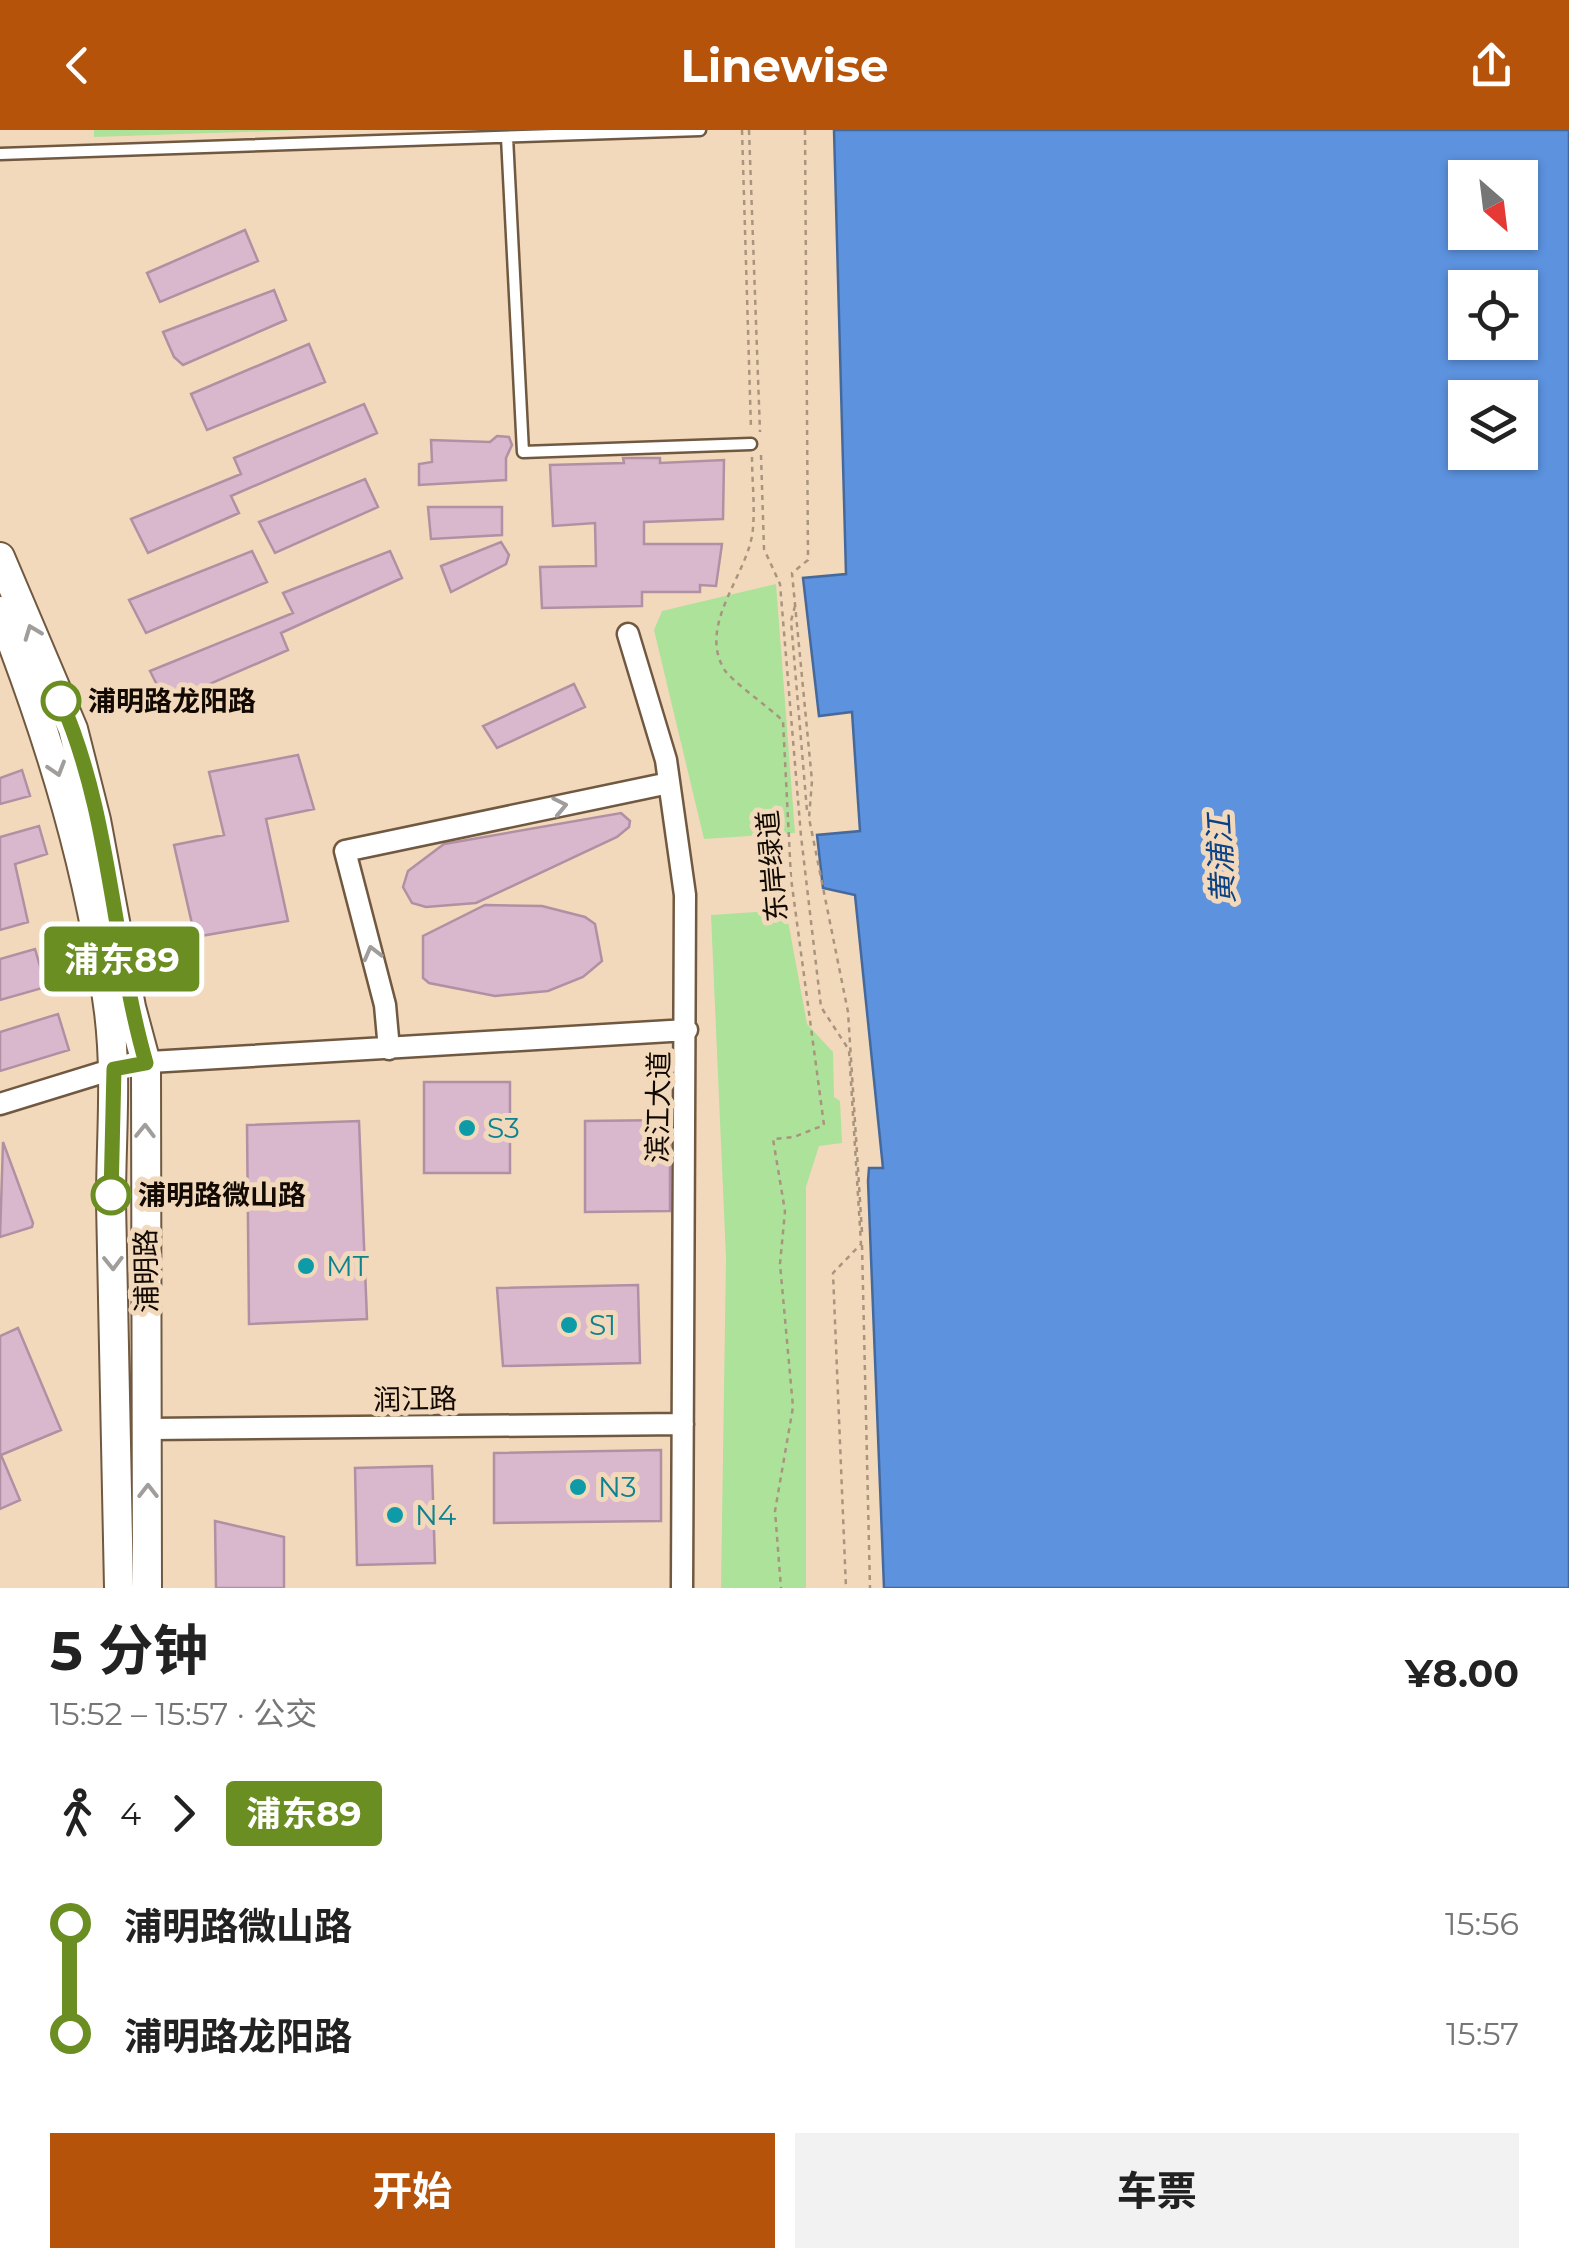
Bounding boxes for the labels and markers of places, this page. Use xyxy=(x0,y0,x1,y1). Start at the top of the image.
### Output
marker: 浦明路龙阳路 xyxy=(42,682,80,720)
place label: 浦明路龙阳路 xyxy=(88,684,256,718)
place label: S3 xyxy=(487,1111,520,1145)
marker: S3 xyxy=(456,1117,478,1139)
marker: 浦明路微山路 xyxy=(92,1176,130,1214)
place label: 浦明路微山路 xyxy=(138,1178,306,1212)
place label: MT xyxy=(326,1249,369,1283)
marker: MT xyxy=(295,1255,317,1277)
place label: S1 xyxy=(589,1308,616,1342)
marker: S1 xyxy=(558,1314,580,1336)
place label: N3 xyxy=(598,1470,637,1504)
marker: N3 xyxy=(567,1476,589,1498)
place label: N4 xyxy=(415,1498,457,1532)
marker: N4 xyxy=(384,1504,406,1526)

